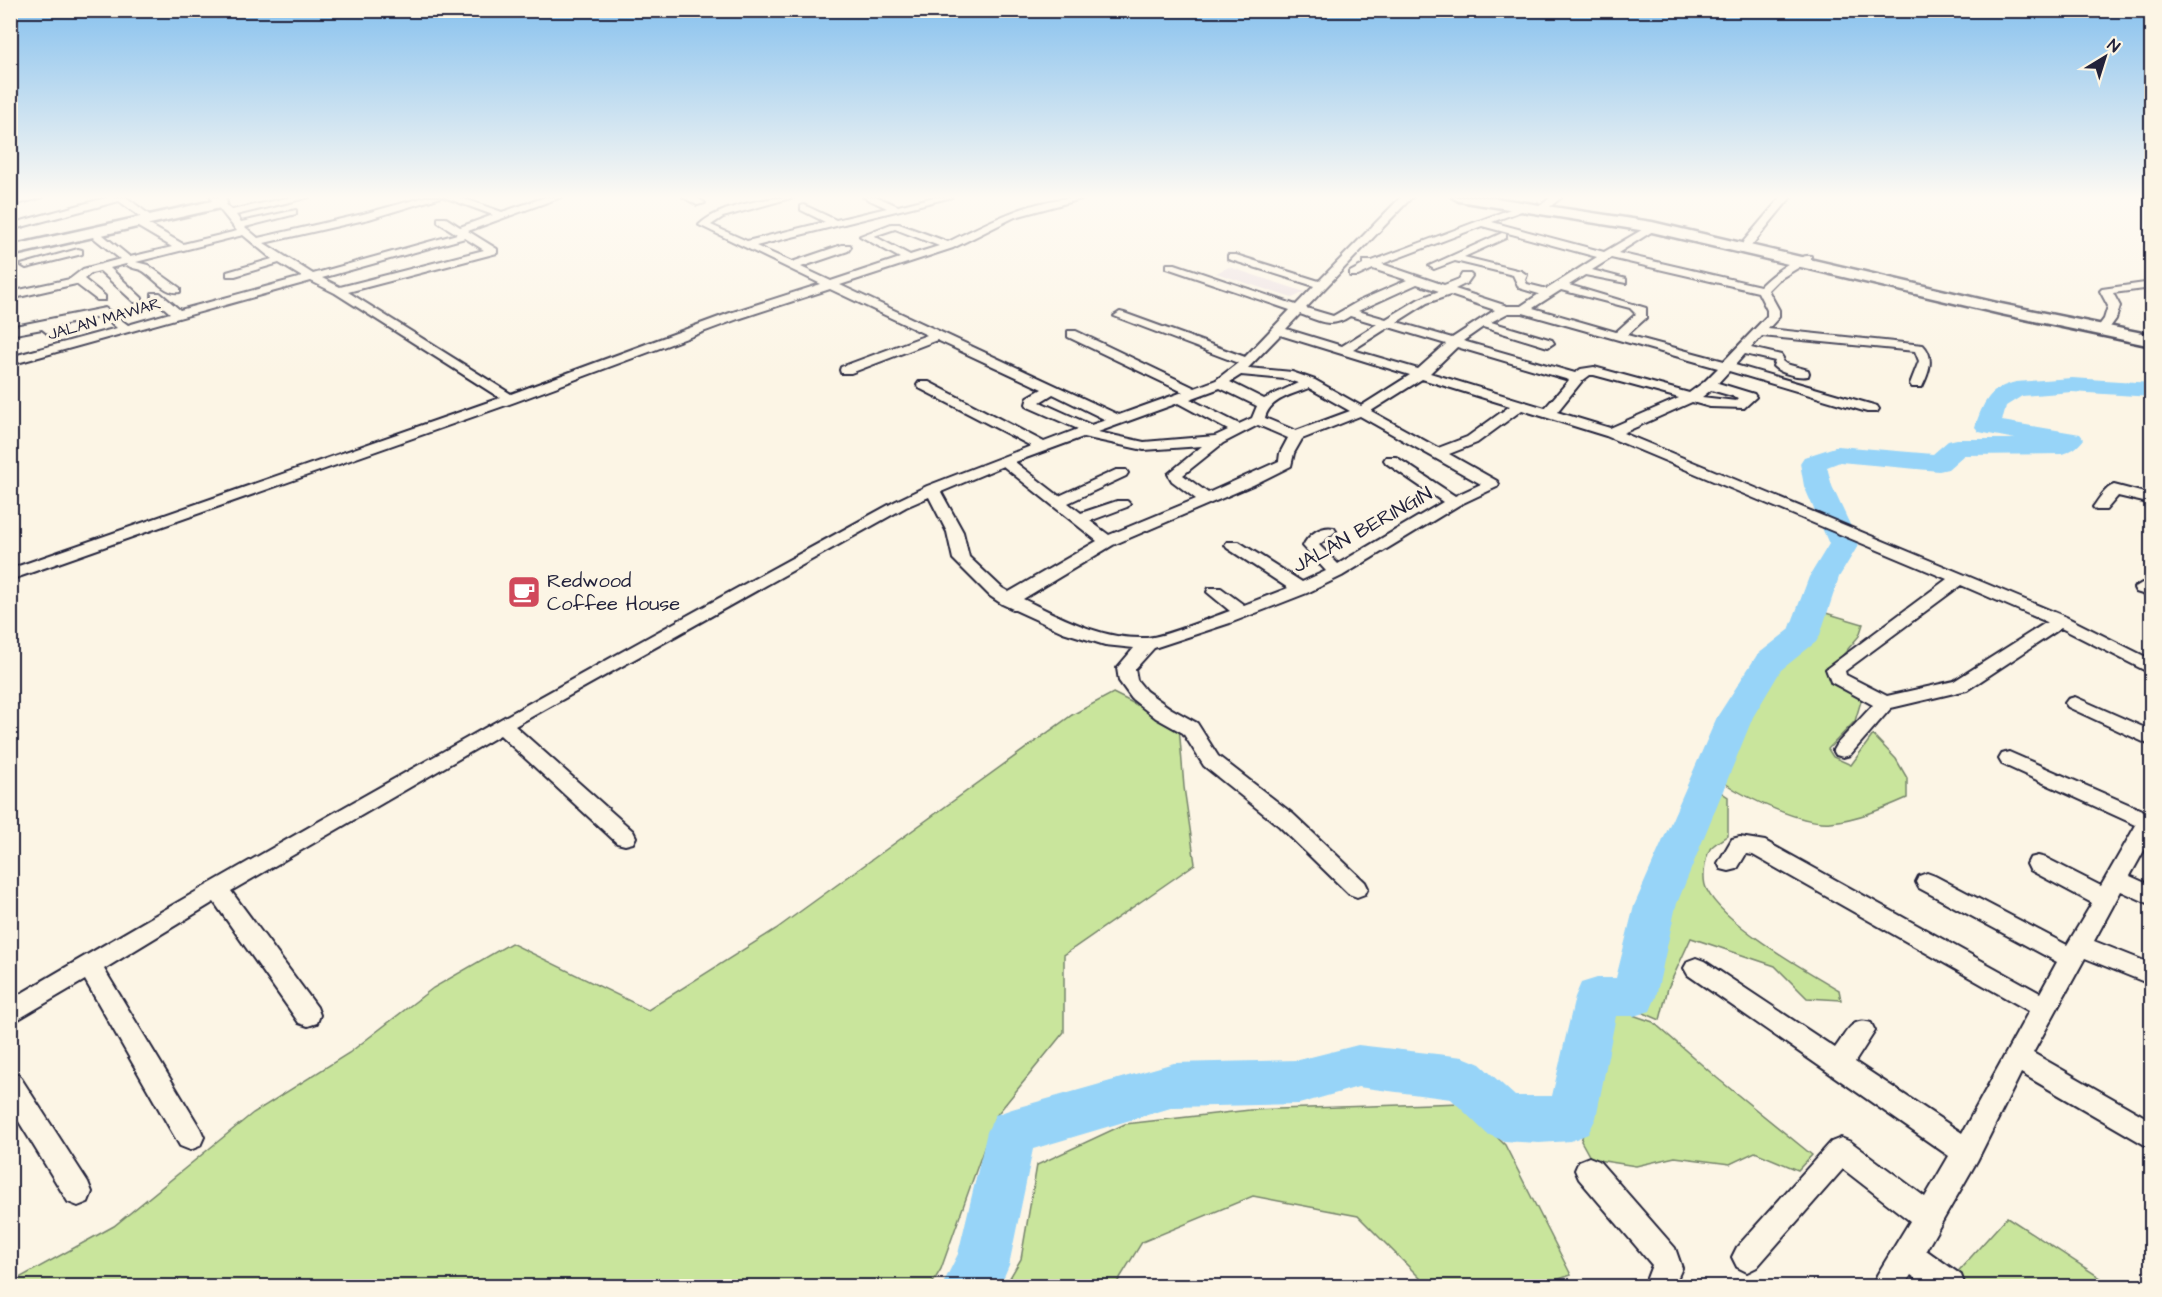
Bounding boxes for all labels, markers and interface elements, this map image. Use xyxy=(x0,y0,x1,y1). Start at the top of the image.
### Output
north arrow xyxy=(2075,27,2135,87)
text: N xyxy=(2103,34,2124,58)
street label: JALAN MAWAR xyxy=(45,292,163,346)
street label: JALAN BERINGIN xyxy=(1288,480,1437,580)
place label: Redwood Coffee House xyxy=(547,567,680,618)
cafe icon: Redwood Coffee House xyxy=(506,574,542,610)

